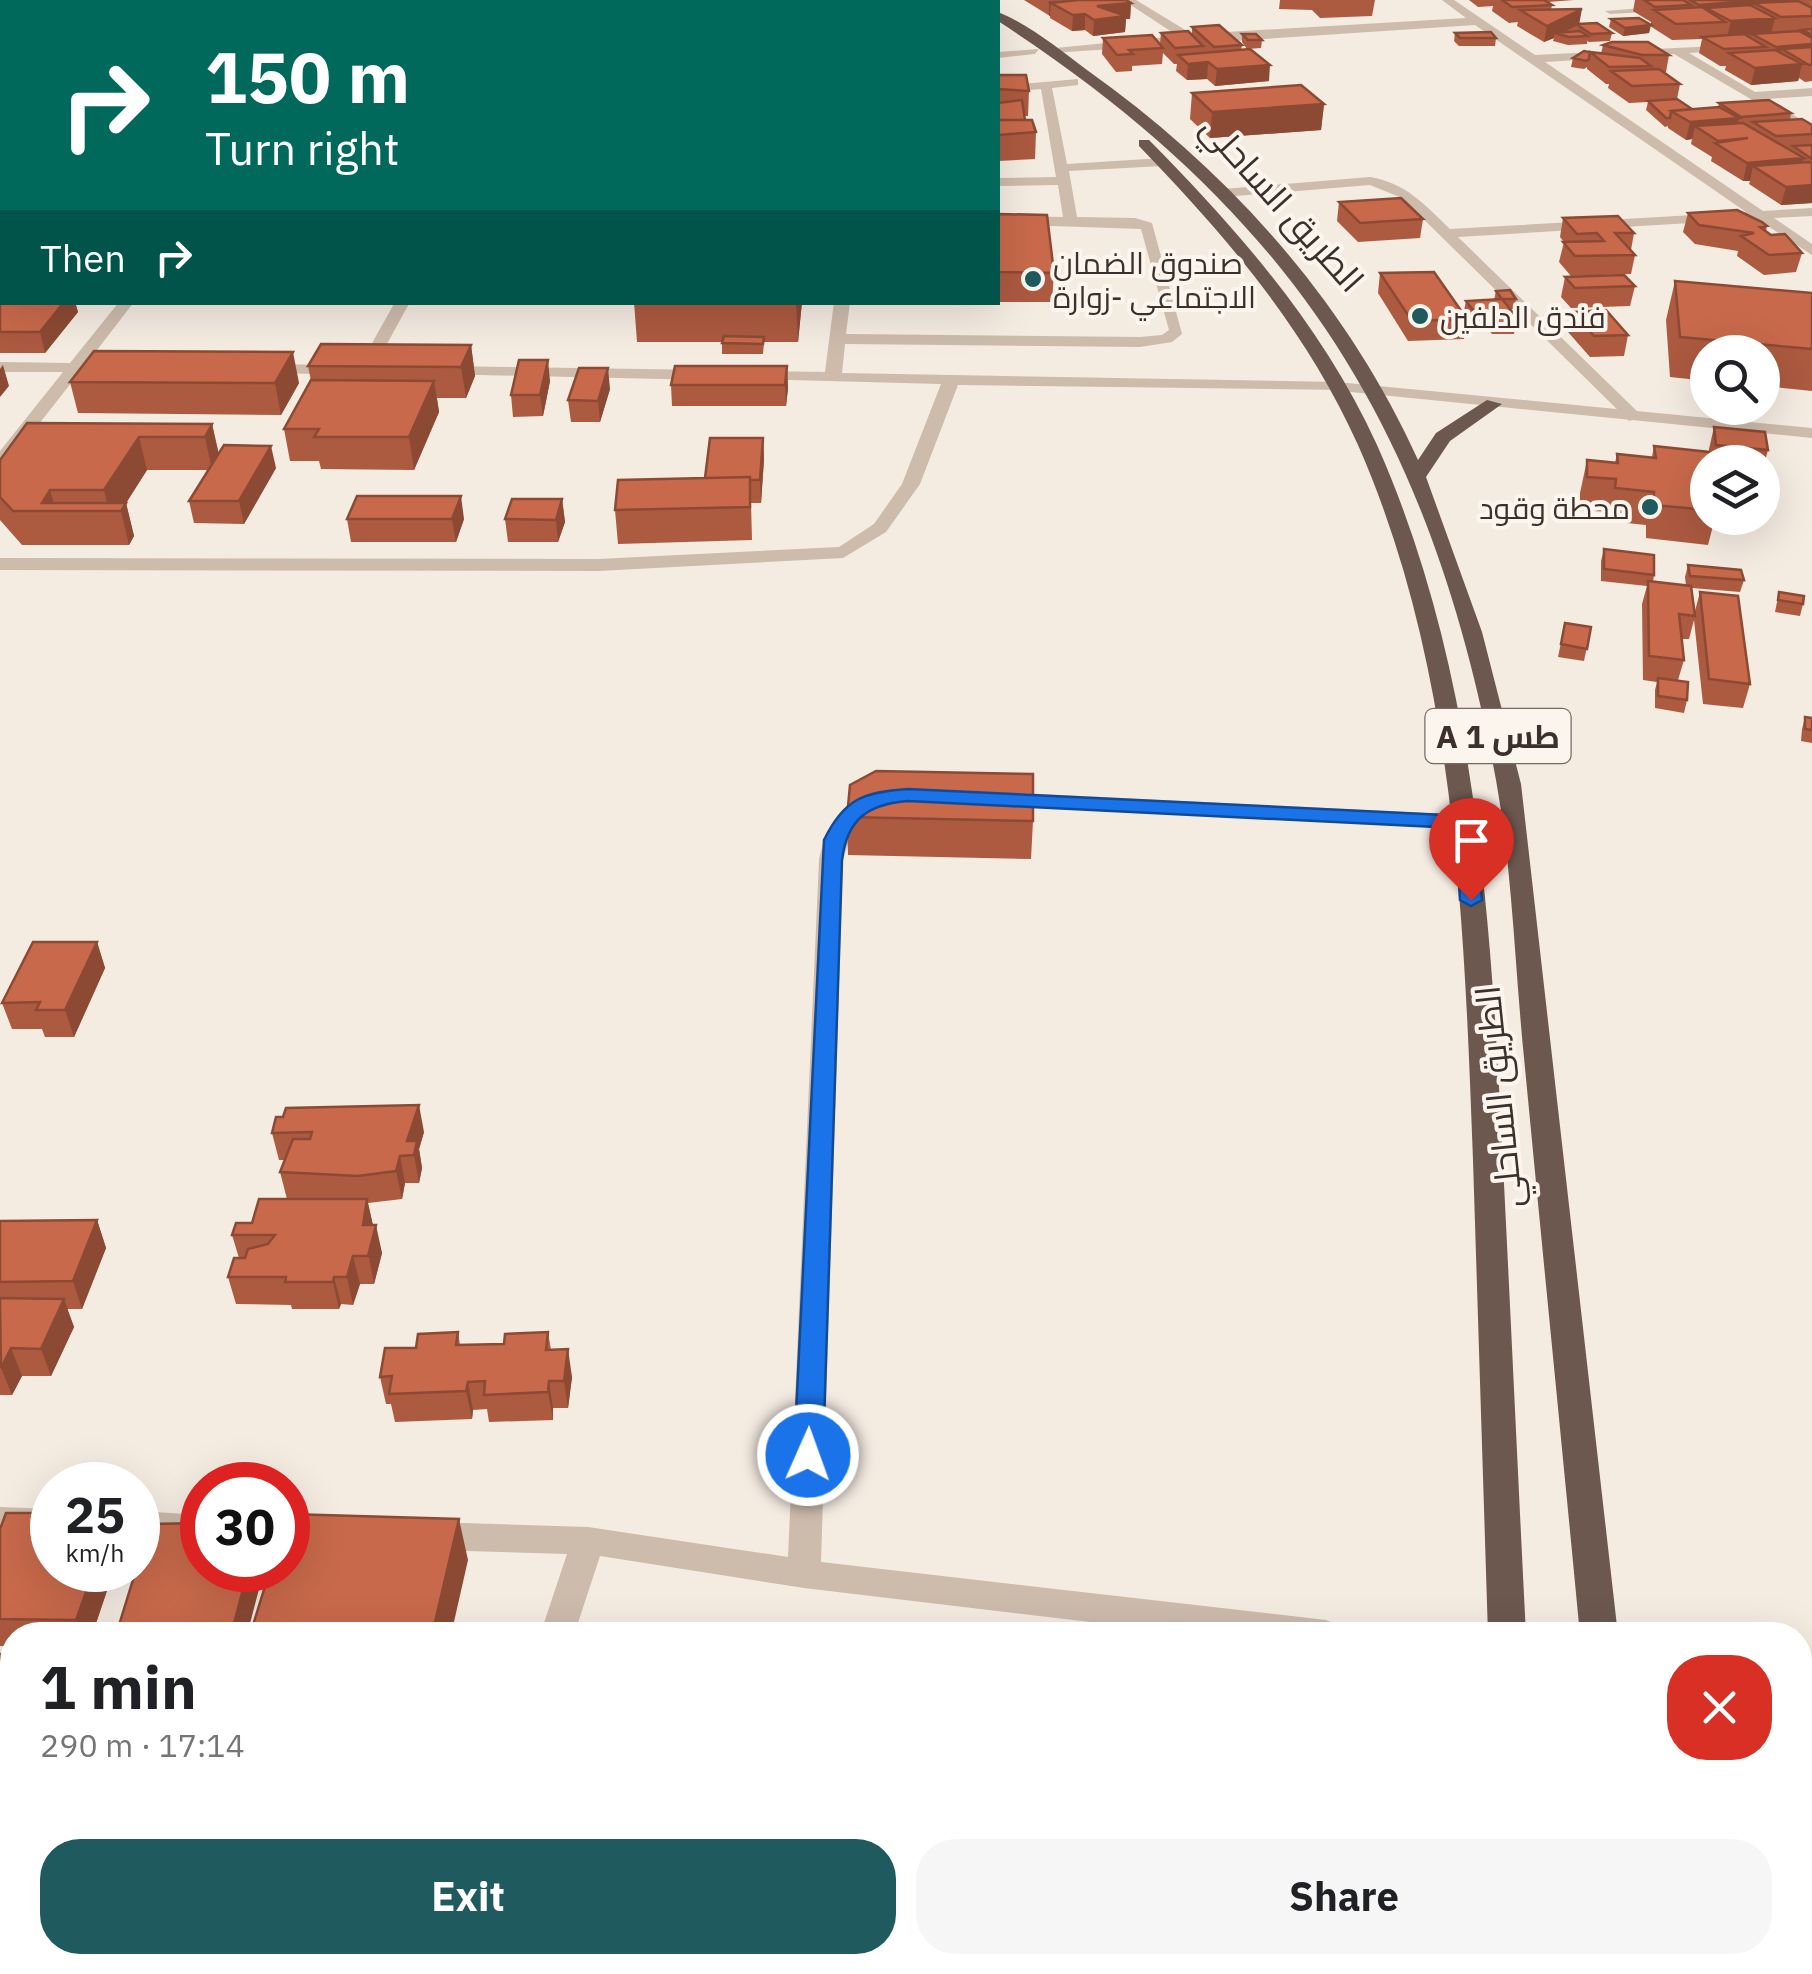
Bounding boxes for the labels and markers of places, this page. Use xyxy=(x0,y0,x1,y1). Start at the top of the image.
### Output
place label: صندوق الضمان الاجتماعي -زوارة xyxy=(1053,243,1256,321)
marker: صندوق الضمان الاجتماعي -زوارة xyxy=(1022,268,1044,290)
place label: فندق الدلفين xyxy=(1440,297,1606,336)
marker: فندق الدلفين xyxy=(1409,305,1431,327)
place label: محطة وقود xyxy=(1479,488,1630,527)
marker: محطة وقود xyxy=(1639,496,1661,518)
pin xyxy=(1429,798,1514,901)

